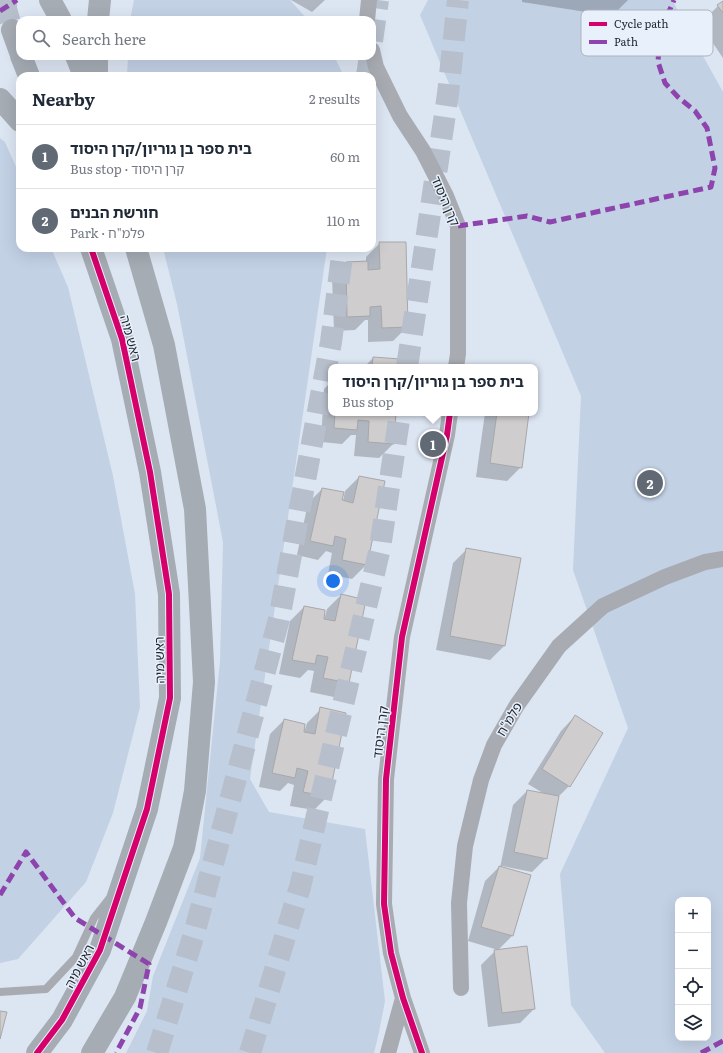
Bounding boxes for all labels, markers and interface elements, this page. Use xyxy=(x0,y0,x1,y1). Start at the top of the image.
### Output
legend xyxy=(581,10,713,56)
text: Cycle path xyxy=(614,15,669,31)
search box xyxy=(16,16,376,60)
icon: search xyxy=(30,27,52,49)
text: Search here xyxy=(62,27,146,50)
text: Path xyxy=(614,33,638,49)
text: Nearby xyxy=(32,86,95,111)
text: 2 results xyxy=(309,89,360,108)
text: בית ספר בן גוריון/קרן היסוד xyxy=(70,136,252,159)
text: 1 xyxy=(42,147,48,166)
text: 60 m xyxy=(330,147,360,166)
text: Bus stop · קרן היסוד xyxy=(70,159,184,178)
street label: קרן היסוד xyxy=(427,173,466,229)
text: חורשת הבנים xyxy=(70,200,158,223)
text: 2 xyxy=(42,211,48,230)
text: 110 m xyxy=(327,211,360,230)
text: Park · פלמ"ח xyxy=(70,223,145,242)
street label: ראש מיה xyxy=(116,313,147,363)
popup xyxy=(328,364,538,416)
text: בית ספר בן גוריון/קרן היסוד xyxy=(342,369,524,392)
text: Bus stop xyxy=(342,392,394,411)
pin: 1 xyxy=(420,429,446,459)
pin: 2 xyxy=(637,468,663,498)
your location xyxy=(323,571,343,591)
street label: ראש מיה xyxy=(149,636,168,684)
street label: פלמ"ח xyxy=(491,698,526,739)
street label: קרן היסוד xyxy=(367,704,392,759)
map controls xyxy=(675,897,711,1041)
button: + xyxy=(675,897,711,933)
button: − xyxy=(675,933,711,969)
street label: ראש מיה xyxy=(59,940,98,991)
button: locate xyxy=(675,969,711,1005)
button: layers xyxy=(675,1005,711,1041)

